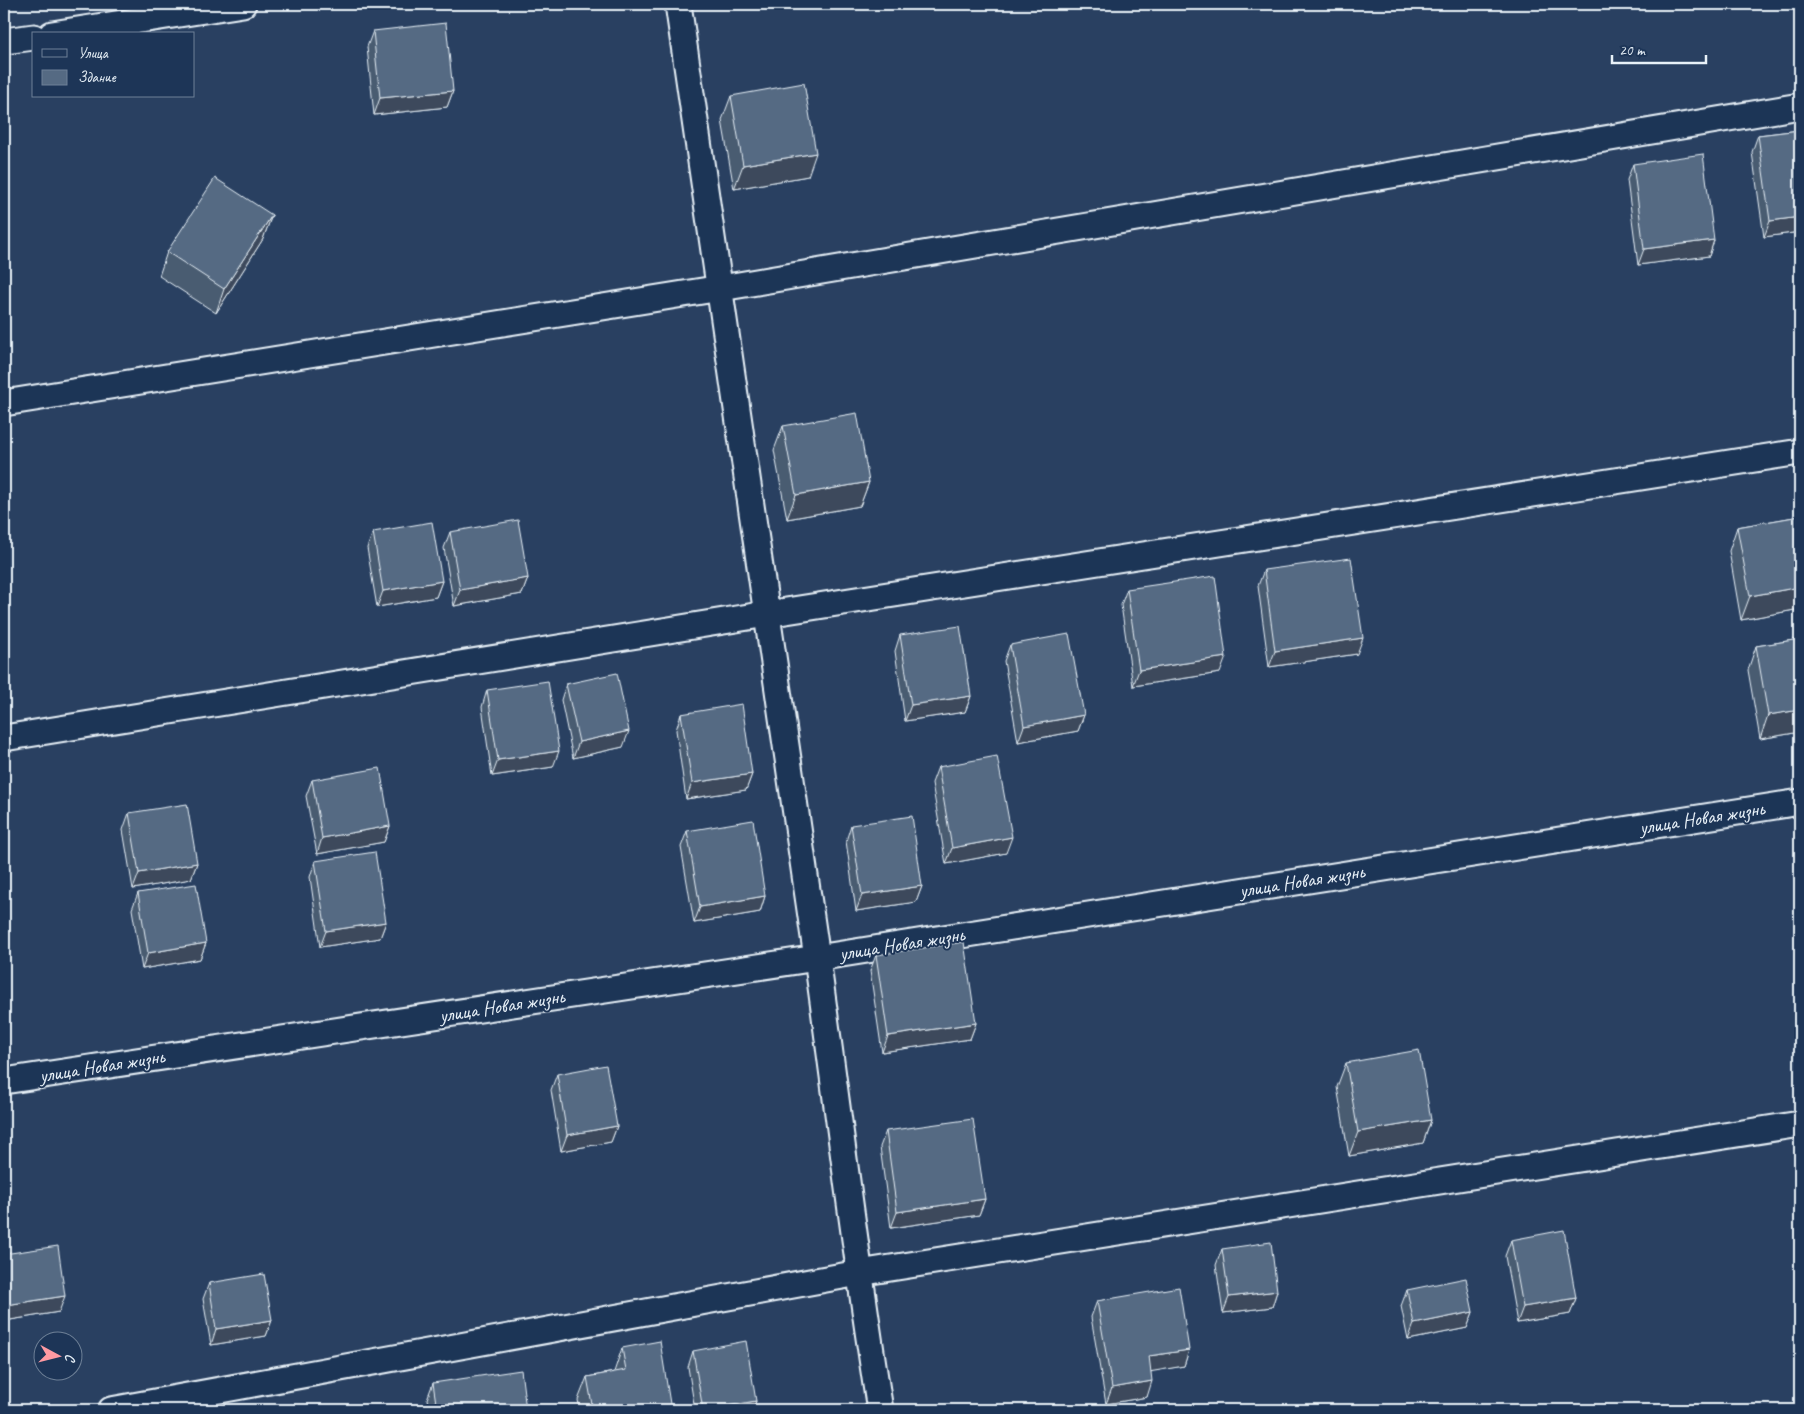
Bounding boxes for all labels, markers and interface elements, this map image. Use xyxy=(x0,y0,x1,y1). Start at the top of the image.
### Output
legend xyxy=(32,32,195,98)
scale bar xyxy=(1612,32,1705,64)
text: 20 m xyxy=(1619,41,1646,60)
text: Улица xyxy=(78,44,109,63)
text: Здание xyxy=(78,68,117,87)
street label: улица Новая жизнь xyxy=(1637,796,1768,840)
street label: улица Новая жизнь xyxy=(1237,859,1368,903)
street label: улица Новая жизнь xyxy=(837,922,968,966)
street label: улица Новая жизнь xyxy=(437,984,568,1028)
street label: улица Новая жизнь xyxy=(37,1044,168,1088)
north arrow xyxy=(32,1332,82,1382)
text: С xyxy=(61,1353,79,1364)

